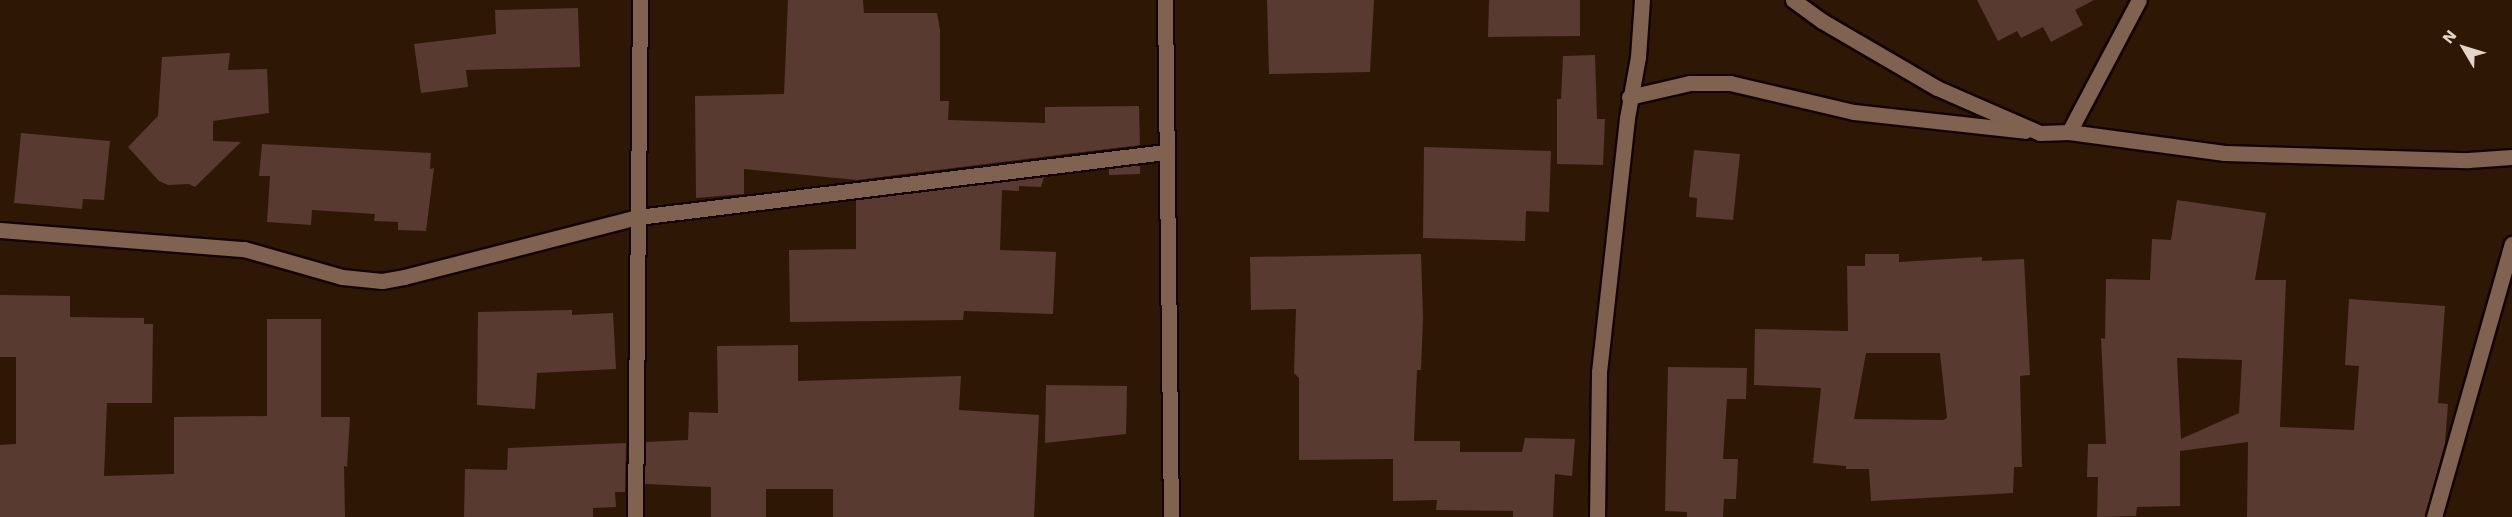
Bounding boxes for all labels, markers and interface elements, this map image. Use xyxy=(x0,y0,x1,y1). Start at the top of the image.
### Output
north arrow xyxy=(2434,18,2494,78)
text: N xyxy=(2438,26,2461,47)

